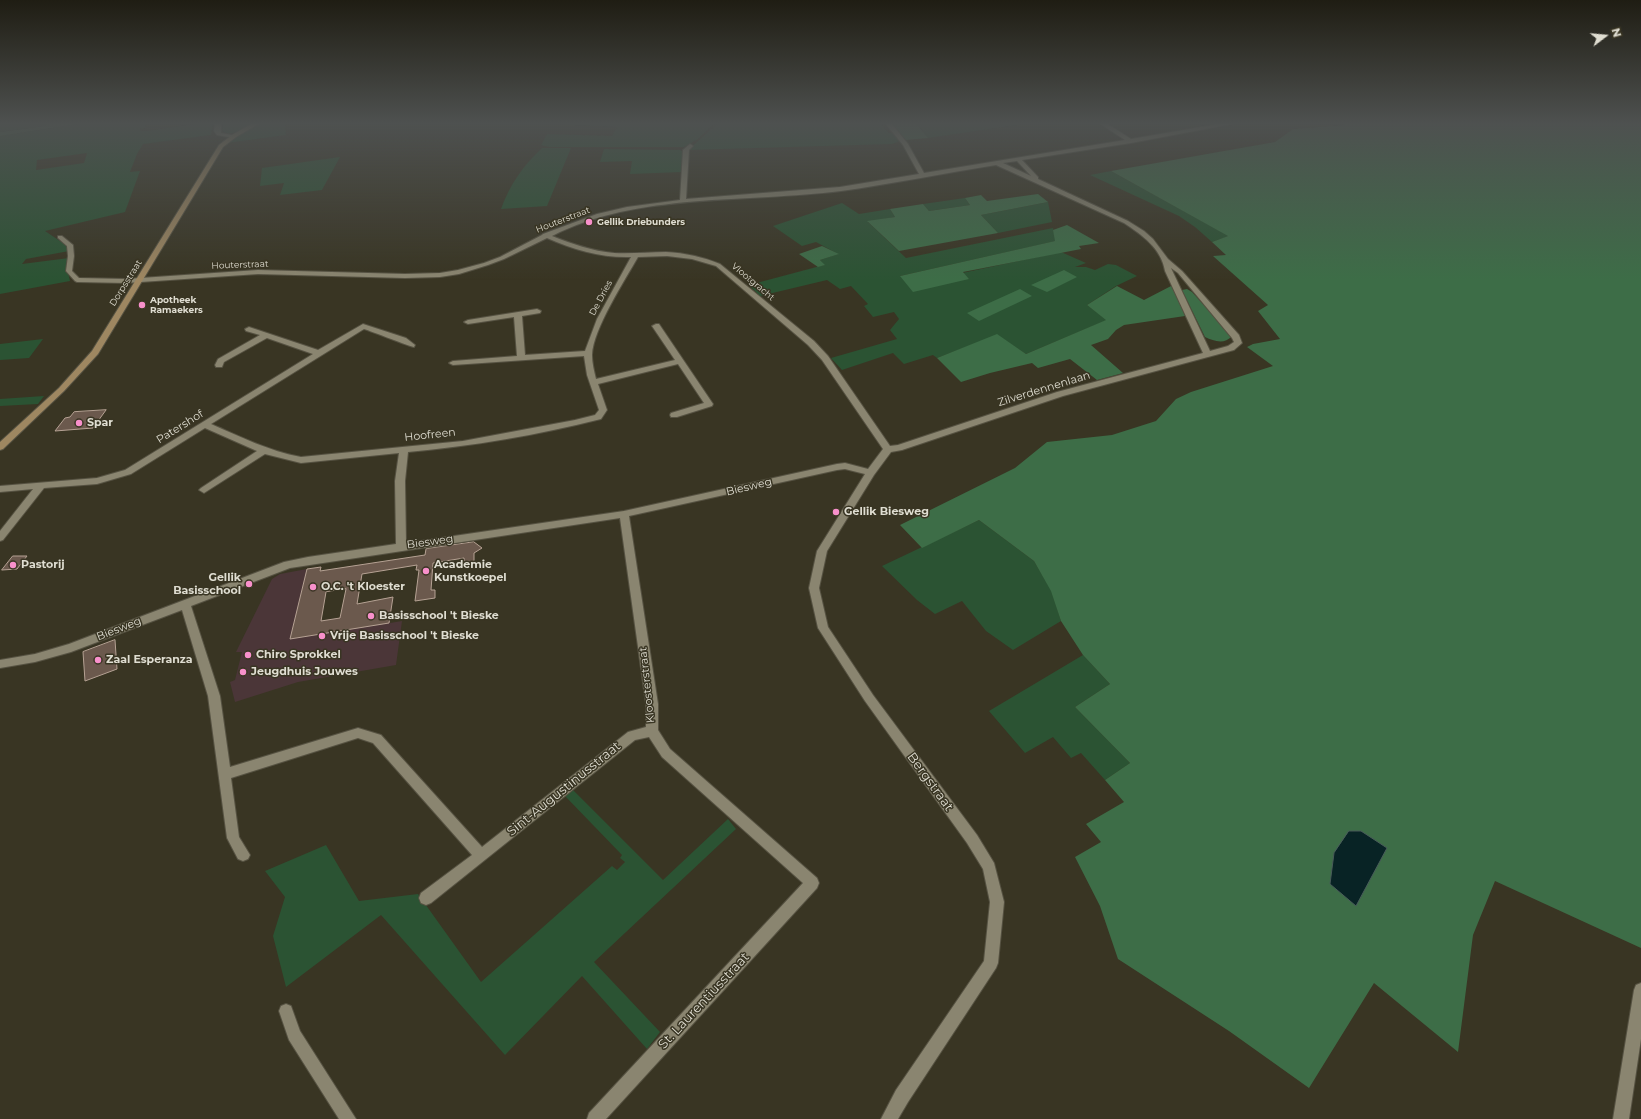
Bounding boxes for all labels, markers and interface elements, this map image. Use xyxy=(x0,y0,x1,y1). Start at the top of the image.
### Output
north arrow xyxy=(1585,16,1625,56)
text: N xyxy=(1609,26,1624,39)
street label: Houterstraat xyxy=(534,205,592,235)
marker: Gellik Driebunders xyxy=(584,217,594,227)
place label: Gellik Driebunders xyxy=(597,217,685,227)
street label: Dorpsstraat xyxy=(107,258,145,308)
street label: Houterstraat xyxy=(211,259,269,271)
street label: Vlootgracht xyxy=(729,261,777,303)
street label: De Dries xyxy=(587,278,615,318)
place label: Apotheek Ramaekers xyxy=(150,295,203,316)
marker: Apotheek Ramaekers xyxy=(137,300,147,310)
street label: Zilverdennenlaan xyxy=(996,369,1092,409)
street label: Patershof xyxy=(154,407,206,447)
place label: Spar xyxy=(87,416,113,430)
marker: Spar xyxy=(74,418,84,428)
street label: Hoofreen xyxy=(404,426,456,444)
street label: Biesweg xyxy=(725,475,773,499)
place label: Gellik Biesweg xyxy=(844,505,929,519)
marker: Gellik Biesweg xyxy=(831,507,841,517)
street label: Biesweg xyxy=(406,532,454,552)
place label: Pastorij xyxy=(21,558,65,572)
place label: Academie Kunstkoepel xyxy=(434,558,507,584)
marker: Pastorij xyxy=(8,560,18,570)
marker: Academie Kunstkoepel xyxy=(421,566,431,576)
place label: Gellik Basisschool xyxy=(173,571,241,597)
marker: Gellik Basisschool xyxy=(244,579,254,589)
place label: O.C. 't Kloester xyxy=(321,580,405,594)
marker: O.C. 't Kloester xyxy=(308,582,318,592)
place label: Basisschool 't Bieske xyxy=(379,609,499,623)
marker: Basisschool 't Bieske xyxy=(366,611,376,621)
street label: Biesweg xyxy=(95,614,143,644)
place label: Vrije Basisschool 't Bieske xyxy=(330,629,479,643)
marker: Vrije Basisschool 't Bieske xyxy=(317,631,327,641)
street label: Kloosterstraat xyxy=(636,646,658,724)
place label: Chiro Sprokkel xyxy=(256,648,341,662)
marker: Chiro Sprokkel xyxy=(243,650,253,660)
place label: Zaal Esperanza xyxy=(106,653,193,667)
marker: Zaal Esperanza xyxy=(93,655,103,665)
place label: Jeugdhuis Jouwes xyxy=(251,665,358,679)
marker: Jeugdhuis Jouwes xyxy=(238,667,248,677)
street label: Sint-Augustinusstraat xyxy=(504,738,624,840)
street label: Bergstraat xyxy=(904,750,956,814)
street label: St. Laurentiusstraat xyxy=(655,950,753,1052)

